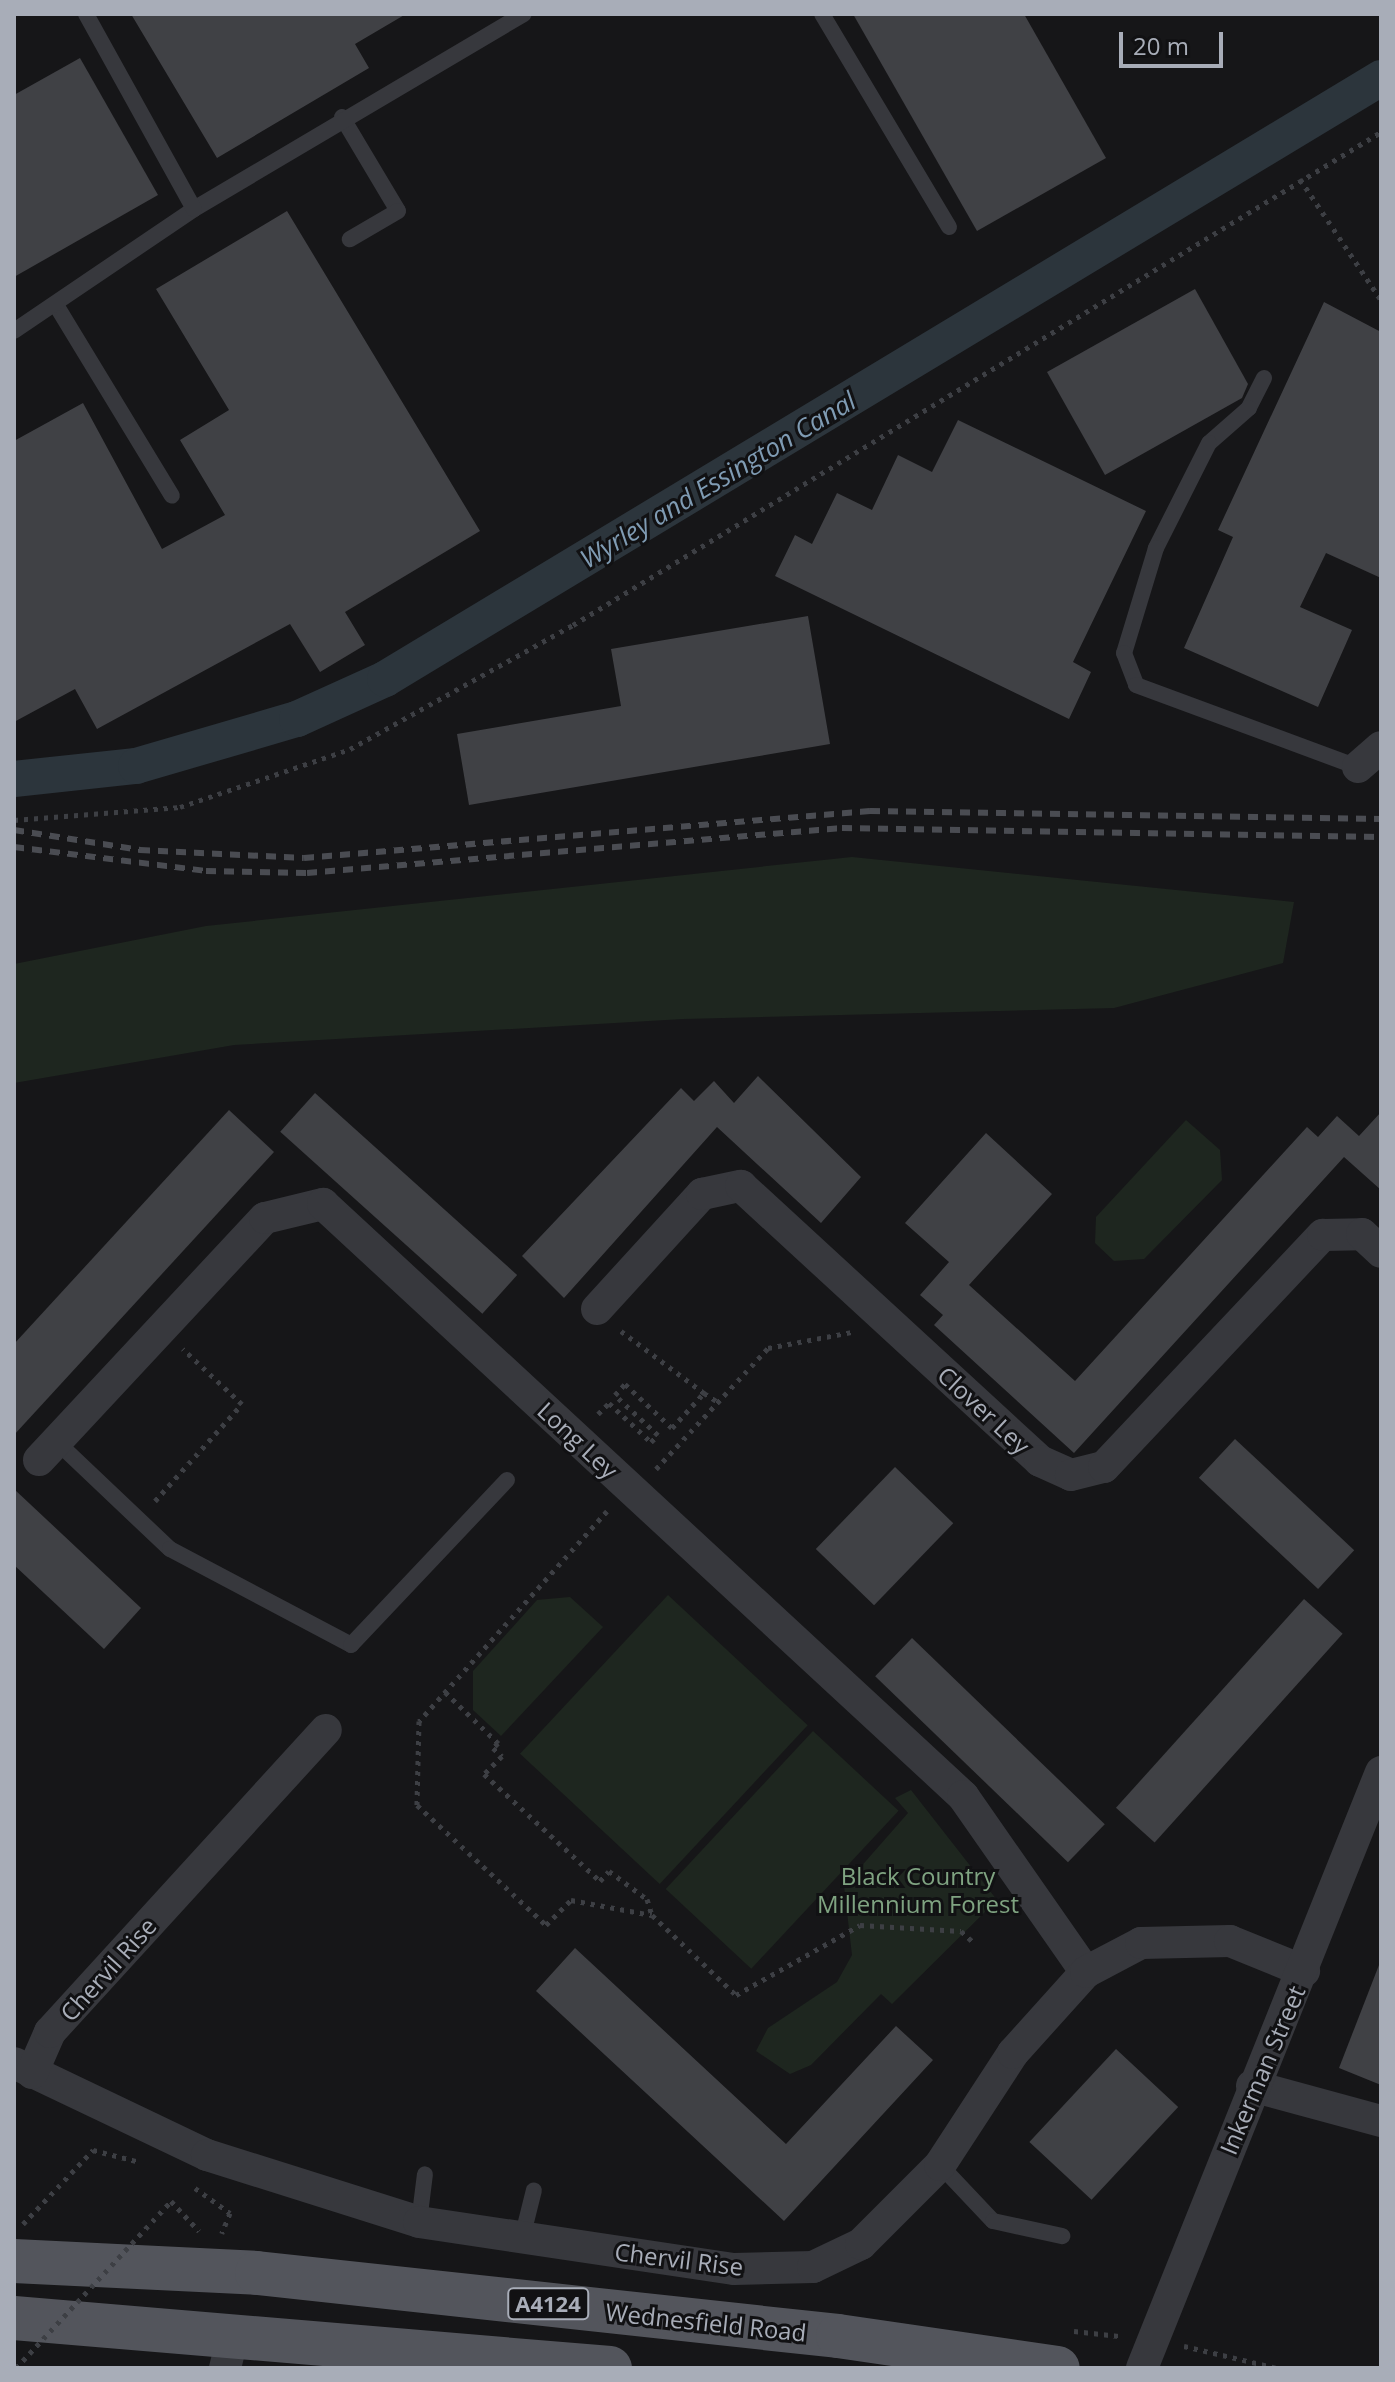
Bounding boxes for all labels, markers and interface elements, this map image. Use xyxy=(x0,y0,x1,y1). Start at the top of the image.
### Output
scale bar xyxy=(1123,16,1227,66)
text: 20 m xyxy=(1133,29,1189,62)
water label: Wyrley and Essington Canal xyxy=(574,385,862,575)
street label: Clover Ley xyxy=(932,1360,1036,1460)
street label: Long Ley xyxy=(532,1396,624,1484)
park label: Black Country Millennium Forest xyxy=(817,1862,1019,1918)
street label: Chervil Rise xyxy=(54,1911,162,2027)
street label: Inkerman Street xyxy=(1213,1981,1311,2159)
street label: Chervil Rise xyxy=(613,2237,745,2281)
road number: A4124 xyxy=(506,2286,590,2322)
street label: Wednesfield Road xyxy=(604,2297,808,2347)

